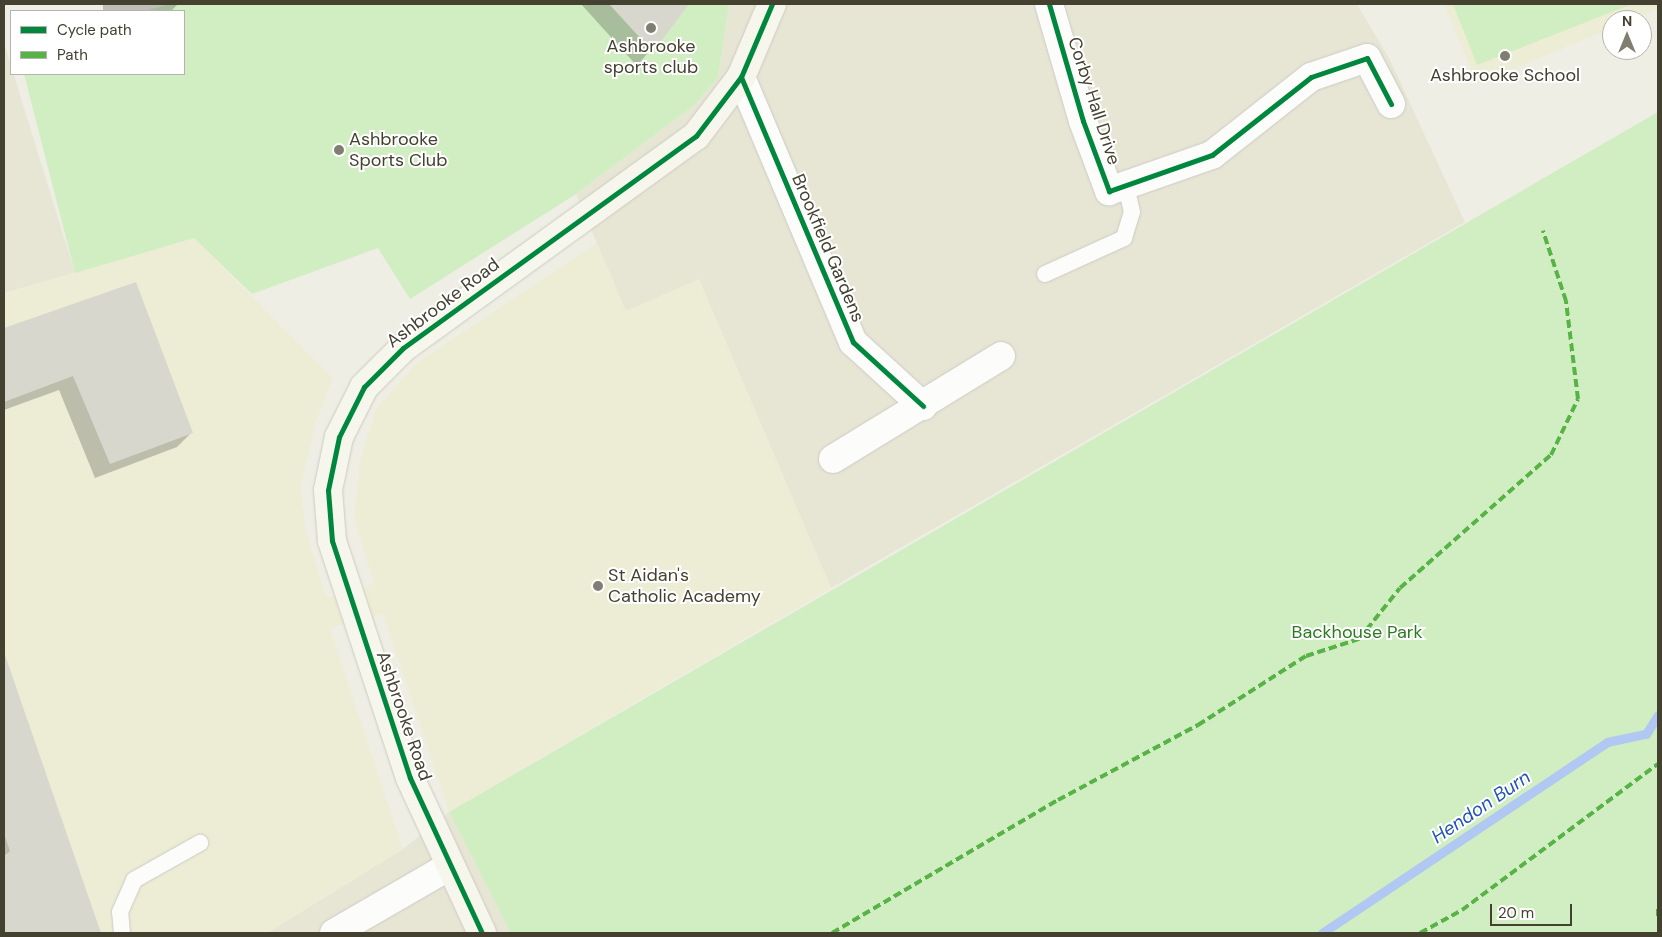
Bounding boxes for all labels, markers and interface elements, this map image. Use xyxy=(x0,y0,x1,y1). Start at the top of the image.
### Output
legend xyxy=(10,10,185,75)
north arrow xyxy=(1602,10,1652,60)
text: N xyxy=(1622,12,1632,30)
text: Cycle path xyxy=(57,20,132,40)
marker: Ashbrooke sports club xyxy=(645,22,657,34)
street label: Corby Hall Drive xyxy=(1063,34,1125,168)
place label: Ashbrooke sports club xyxy=(604,36,698,78)
text: Path xyxy=(57,45,88,65)
marker: Ashbrooke School xyxy=(1499,50,1511,62)
place label: Ashbrooke School xyxy=(1430,64,1580,86)
place label: Ashbrooke Sports Club xyxy=(349,129,447,172)
marker: Ashbrooke Sports Club xyxy=(333,144,345,156)
street label: Brookfield Gardens xyxy=(787,171,869,325)
street label: Ashbrooke Road xyxy=(382,254,504,352)
place label: St Aidan's Catholic Academy xyxy=(608,565,761,608)
marker: St Aidan's Catholic Academy xyxy=(592,580,604,592)
park label: Backhouse Park xyxy=(1292,621,1422,643)
street label: Ashbrooke Road xyxy=(372,648,436,784)
water label: Hendon Burn xyxy=(1427,766,1535,848)
scale bar xyxy=(1492,894,1574,926)
text: 20 m xyxy=(1498,903,1534,923)

